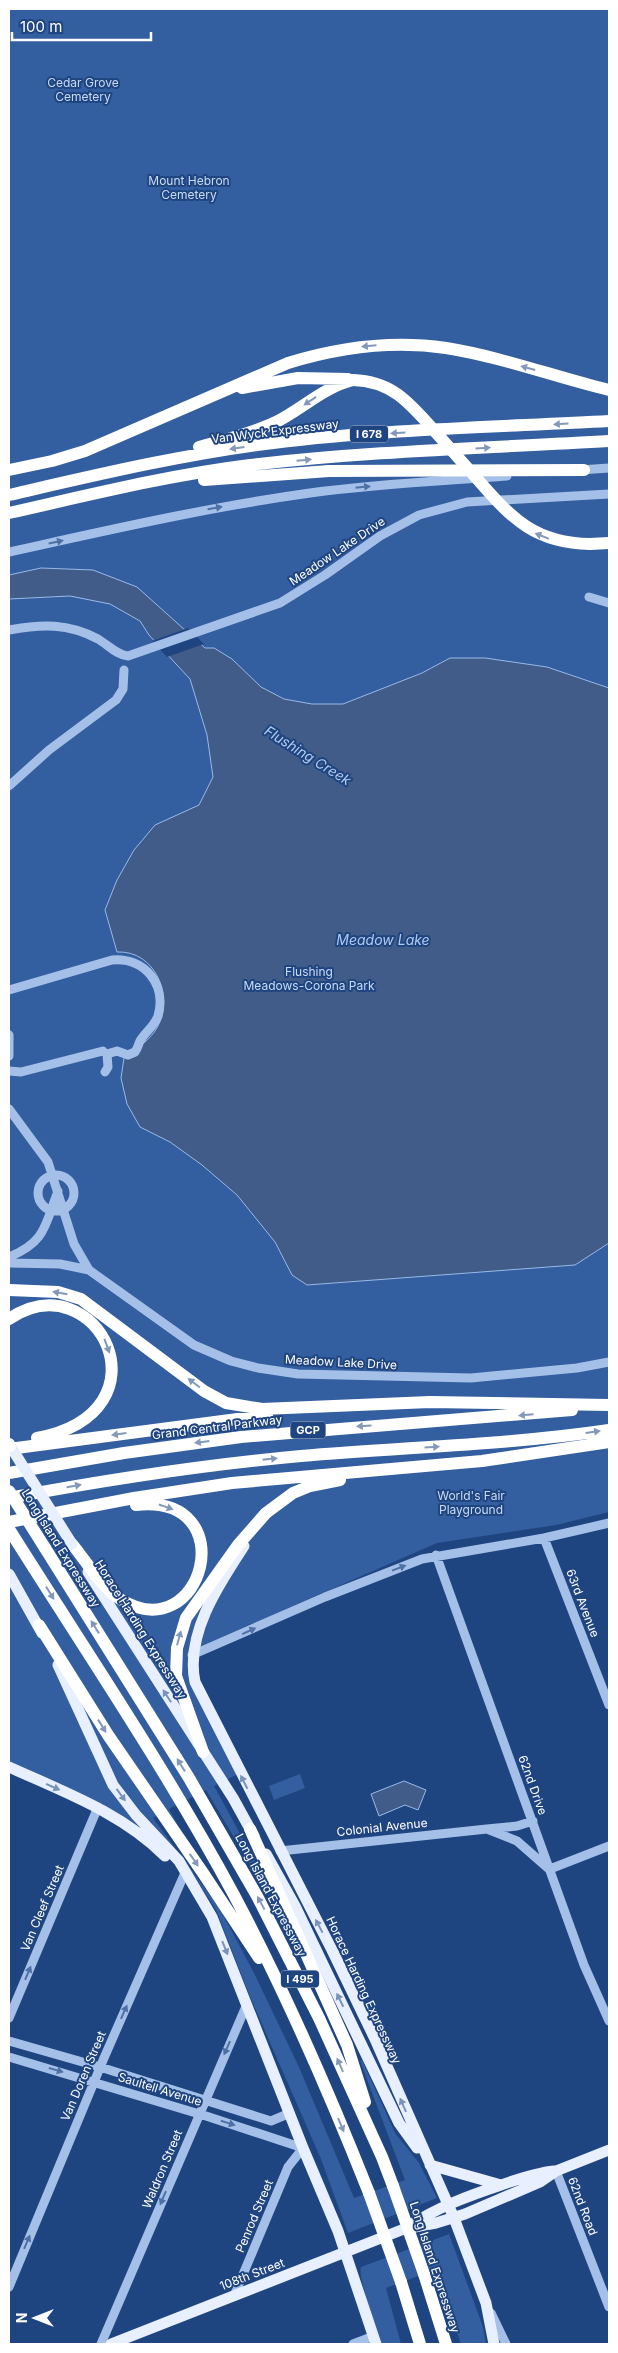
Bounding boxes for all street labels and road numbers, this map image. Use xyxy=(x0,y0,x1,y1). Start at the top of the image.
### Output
street label: Van Wyck Expressway xyxy=(210,416,340,446)
road number: I 678 xyxy=(350,426,388,442)
street label: Meadow Lake Drive xyxy=(286,513,388,589)
street label: Meadow Lake Drive xyxy=(285,1352,397,1372)
street label: Grand Central Parkway xyxy=(151,1412,283,1442)
road number: GCP xyxy=(290,1422,326,1438)
street label: Long Island Expressway xyxy=(18,1486,104,1610)
street label: Horace Harding Expressway xyxy=(92,1557,190,1701)
street label: 63rd Avenue xyxy=(563,1567,603,1639)
street label: 62nd Drive xyxy=(515,1753,551,1817)
street label: Colonial Avenue xyxy=(336,1815,428,1839)
street label: Long Island Expressway xyxy=(232,1831,310,1959)
street label: Van Cleef Street xyxy=(17,1863,67,1953)
street label: Horace Harding Expressway xyxy=(323,1914,405,2066)
road number: I 495 xyxy=(281,1970,319,1988)
street label: Van Doren Street xyxy=(57,2029,109,2123)
street label: Saultell Avenue xyxy=(116,2069,204,2109)
street label: Waldron Street xyxy=(139,2127,185,2211)
street label: 62nd Road xyxy=(565,2175,601,2237)
street label: Penrod Street xyxy=(232,2177,276,2255)
street label: Long Island Expressway xyxy=(407,2200,463,2335)
street label: 108th Street xyxy=(218,2255,287,2293)

